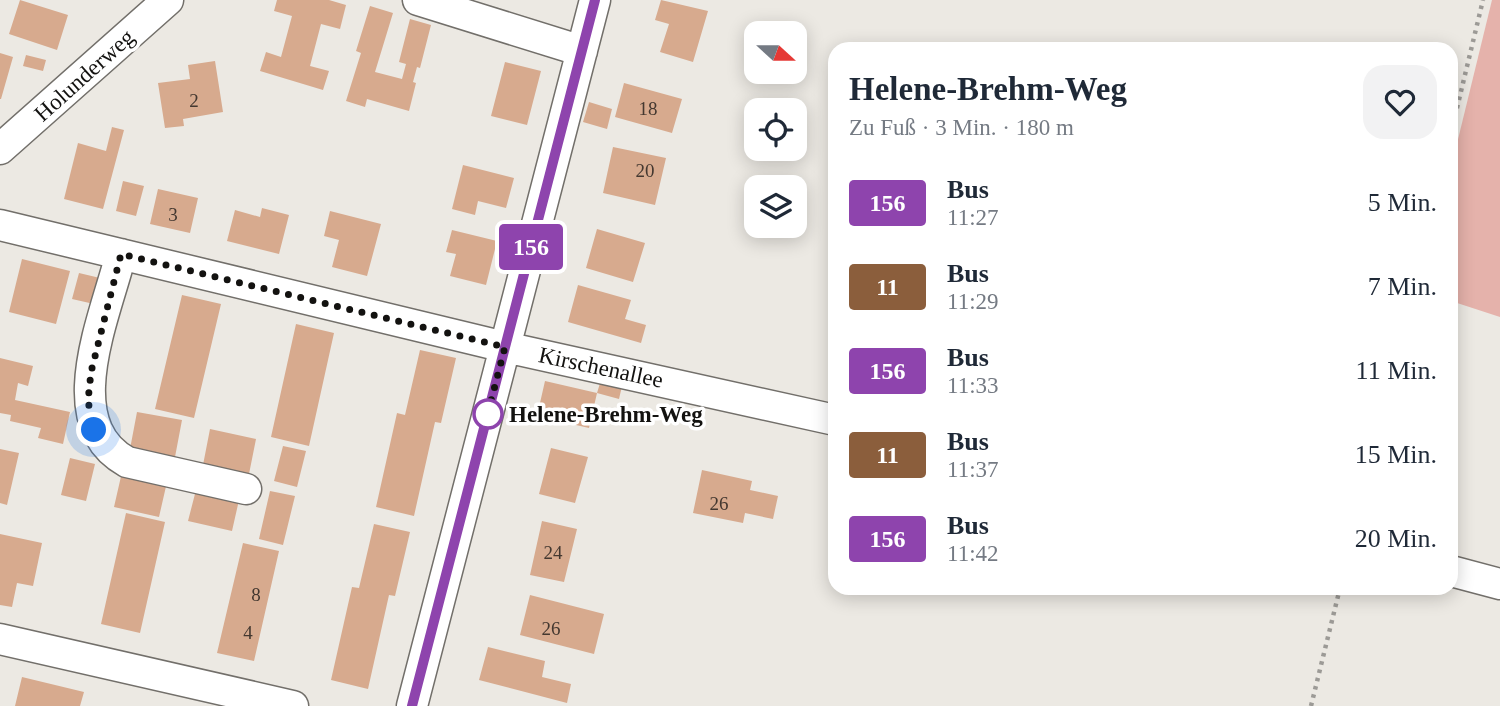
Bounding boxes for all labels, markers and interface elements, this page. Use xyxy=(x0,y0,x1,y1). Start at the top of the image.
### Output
north arrow xyxy=(744,21,807,84)
map controls xyxy=(744,21,807,238)
street label: Holunderweg xyxy=(29,24,140,127)
button: heart xyxy=(1363,65,1437,139)
text: Helene-Brehm-Weg xyxy=(849,71,1127,107)
house number: 2 xyxy=(189,90,199,111)
house number: 18 xyxy=(639,98,658,119)
button: locate xyxy=(744,98,807,161)
text: Zu Fuß · 3 Min. · 180 m xyxy=(849,115,1074,140)
house number: 20 xyxy=(636,160,655,181)
button: layers xyxy=(744,175,807,238)
text: Bus xyxy=(947,175,989,204)
text: 5 Min. xyxy=(1368,188,1437,217)
text: 156 xyxy=(870,190,906,216)
house number: 3 xyxy=(168,204,178,225)
text: 11:27 xyxy=(947,205,999,230)
line badge: 156 xyxy=(491,224,571,270)
text: 156 xyxy=(513,234,549,260)
text: Bus xyxy=(947,259,989,288)
text: 7 Min. xyxy=(1368,272,1437,301)
text: 11 xyxy=(876,274,899,300)
text: 11:29 xyxy=(947,289,999,314)
street label: Kirschenallee xyxy=(536,342,665,393)
text: Bus xyxy=(947,343,989,372)
text: 11 Min. xyxy=(1356,356,1437,385)
text: 156 xyxy=(870,358,906,384)
text: 11:33 xyxy=(947,373,999,398)
marker: Helene-Brehm-Weg xyxy=(473,399,503,429)
place label: Helene-Brehm-Weg xyxy=(509,402,703,427)
your location xyxy=(76,412,111,447)
text: Bus xyxy=(947,427,989,456)
text: 15 Min. xyxy=(1355,440,1437,469)
text: 11 xyxy=(876,442,899,468)
text: 11:37 xyxy=(947,457,999,482)
house number: 26 xyxy=(710,493,729,514)
text: Bus xyxy=(947,511,989,540)
text: 20 Min. xyxy=(1355,524,1437,553)
text: 156 xyxy=(870,526,906,552)
text: 11:42 xyxy=(947,541,999,566)
house number: 24 xyxy=(544,542,563,563)
house number: 8 xyxy=(251,584,261,605)
house number: 26 xyxy=(542,618,561,639)
house number: 4 xyxy=(243,622,253,643)

